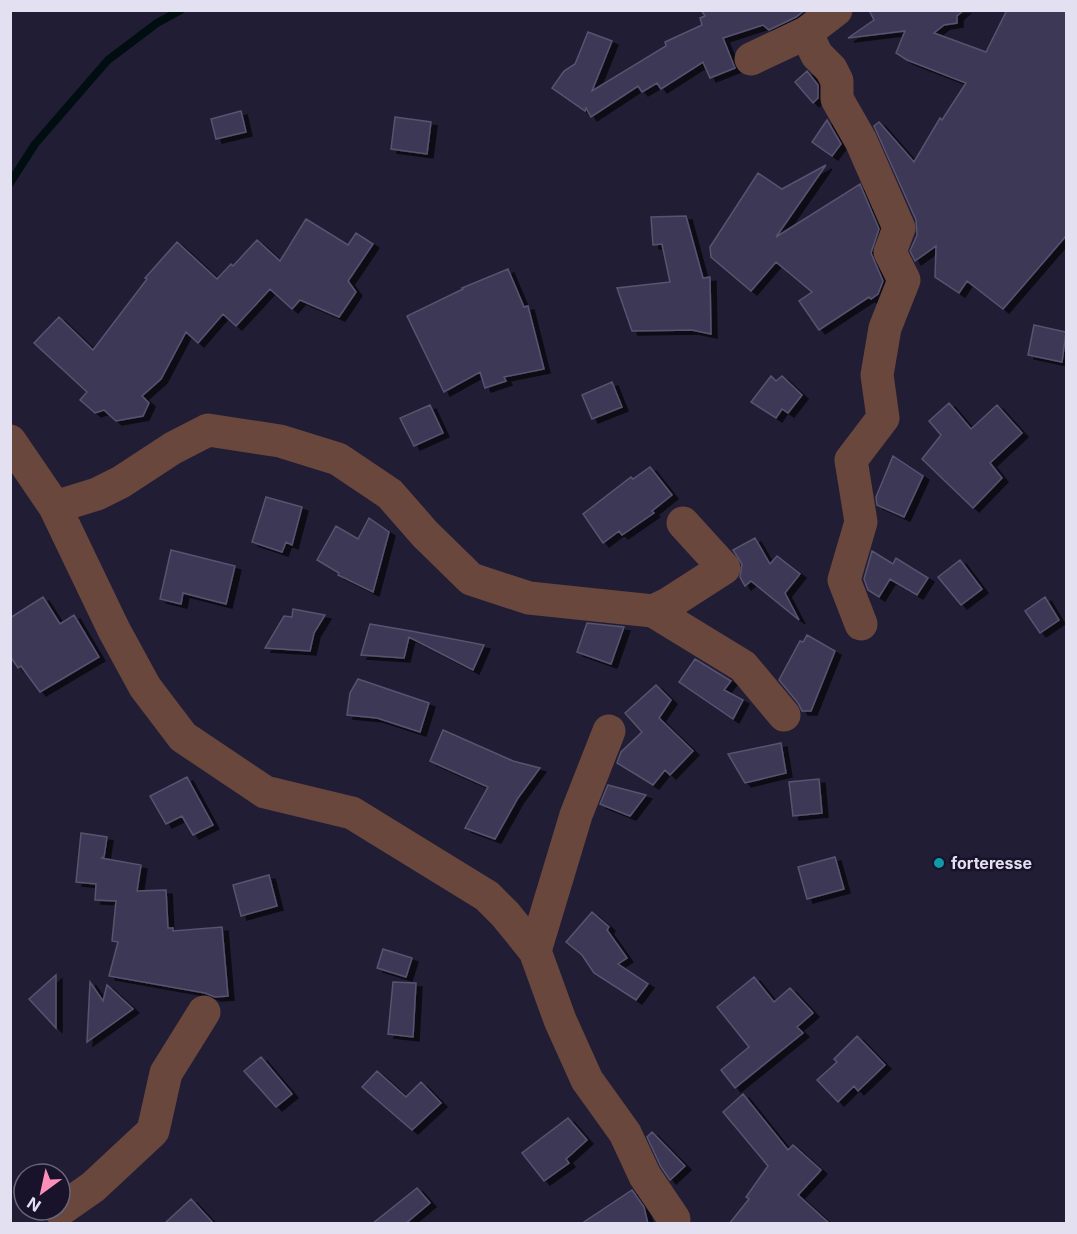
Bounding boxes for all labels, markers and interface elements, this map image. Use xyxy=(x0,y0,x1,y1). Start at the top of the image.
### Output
place label: forteresse xyxy=(951,853,1032,873)
marker: forteresse xyxy=(932,856,946,870)
north arrow xyxy=(12,1162,72,1222)
text: N xyxy=(23,1193,44,1216)

